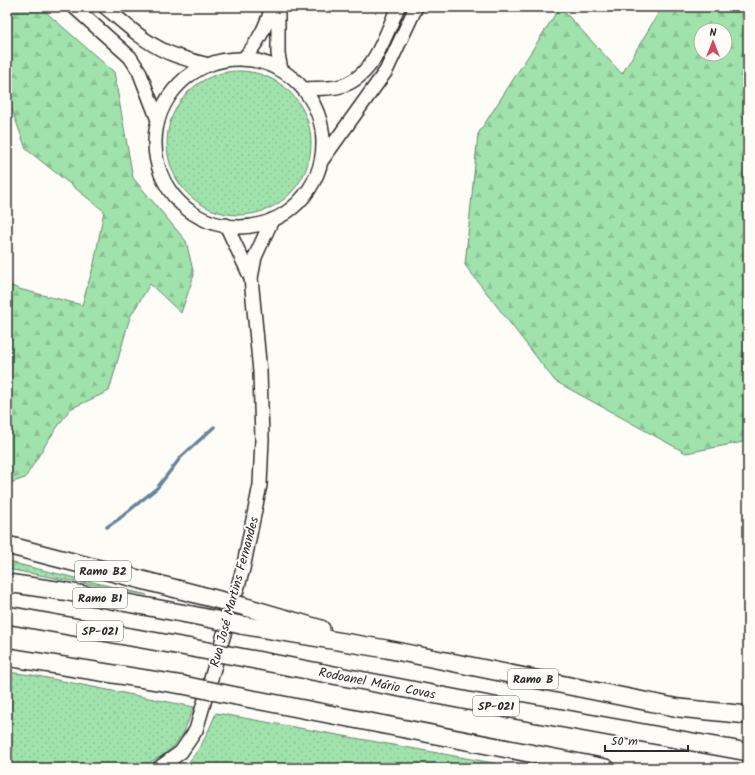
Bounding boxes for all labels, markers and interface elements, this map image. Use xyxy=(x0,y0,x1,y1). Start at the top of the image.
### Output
north arrow xyxy=(693,22,733,62)
text: N xyxy=(710,24,717,42)
street label: Rua José Martins Fernandes xyxy=(205,514,265,669)
road number: Ramo B2 xyxy=(75,561,131,581)
road number: Ramo B1 xyxy=(73,588,127,608)
road number: SP-021 xyxy=(77,621,123,641)
street label: Rodoanel Mário Covas xyxy=(317,662,438,706)
road number: Ramo B xyxy=(508,669,558,689)
road number: SP-021 xyxy=(473,696,519,716)
scale bar xyxy=(605,727,688,753)
text: 50 m xyxy=(611,732,638,751)

